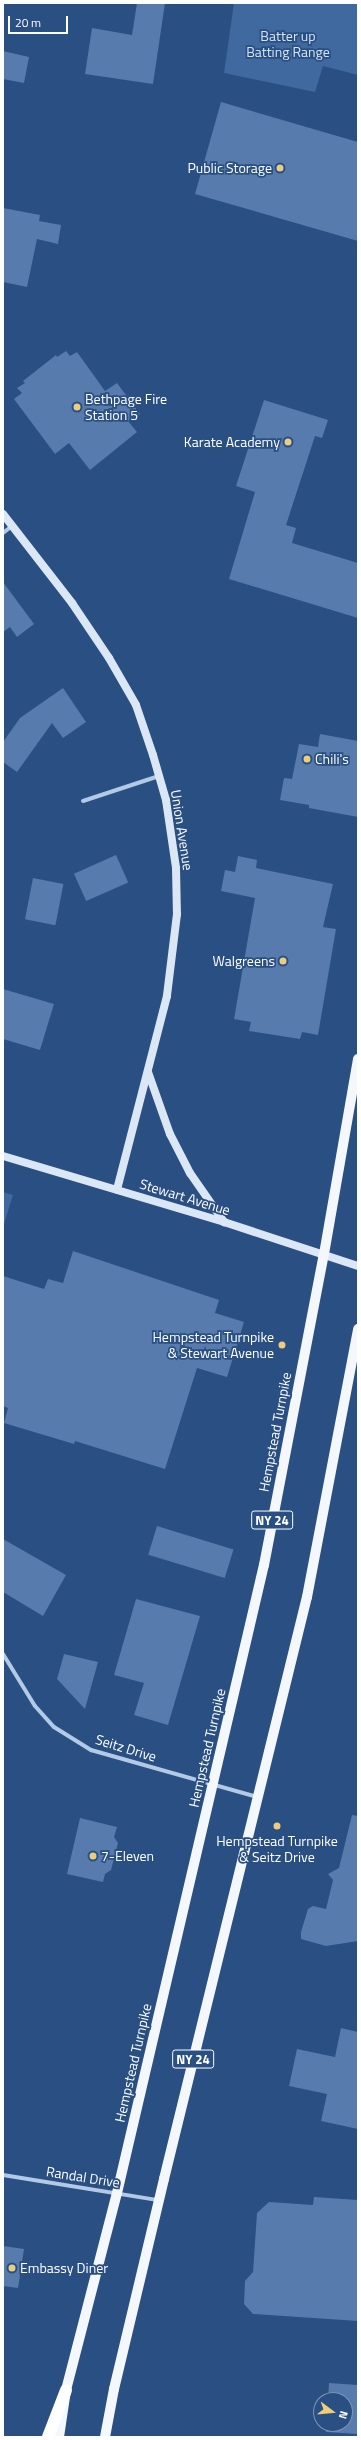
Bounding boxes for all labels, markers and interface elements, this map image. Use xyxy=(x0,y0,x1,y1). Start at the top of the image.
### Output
scale bar xyxy=(10,8,70,34)
text: 20 m xyxy=(15,13,41,32)
park label: Batter up Batting Range xyxy=(246,28,330,60)
place label: Public Storage xyxy=(188,160,272,176)
marker: Public Storage xyxy=(275,163,285,173)
place label: Bethpage Fire Station 5 xyxy=(85,391,167,424)
marker: Bethpage Fire Station 5 xyxy=(72,402,82,412)
place label: Karate Academy xyxy=(184,434,280,450)
marker: Karate Academy xyxy=(283,437,293,447)
place label: Chili's xyxy=(315,751,349,767)
marker: Chili's xyxy=(302,754,312,764)
street label: Union Avenue xyxy=(167,788,197,872)
place label: Walgreens xyxy=(212,953,275,969)
marker: Walgreens xyxy=(278,956,288,966)
street label: Stewart Avenue xyxy=(138,1175,232,1219)
place label: Hempstead Turnpike & Stewart Avenue xyxy=(152,1329,274,1362)
marker: Hempstead Turnpike & Stewart Avenue xyxy=(277,1340,287,1350)
street label: Hempstead Turnpike xyxy=(255,1371,295,1493)
road number: NY 24 xyxy=(251,1509,293,1531)
street label: Hempstead Turnpike xyxy=(185,1687,229,1809)
street label: Seitz Drive xyxy=(94,1731,158,1765)
marker: Hempstead Turnpike & Seitz Drive xyxy=(272,1821,282,1831)
place label: Hempstead Turnpike & Seitz Drive xyxy=(216,1833,338,1866)
place label: 7-Eleven xyxy=(101,1848,154,1864)
marker: 7-Eleven xyxy=(88,1851,98,1861)
street label: Hempstead Turnpike xyxy=(111,2002,155,2124)
road number: NY 24 xyxy=(172,2048,214,2070)
street label: Randal Drive xyxy=(45,2163,121,2191)
place label: Embassy Diner xyxy=(20,2260,108,2276)
marker: Embassy Diner xyxy=(7,2263,17,2273)
north arrow xyxy=(313,2392,353,2432)
text: N xyxy=(335,2409,352,2421)

